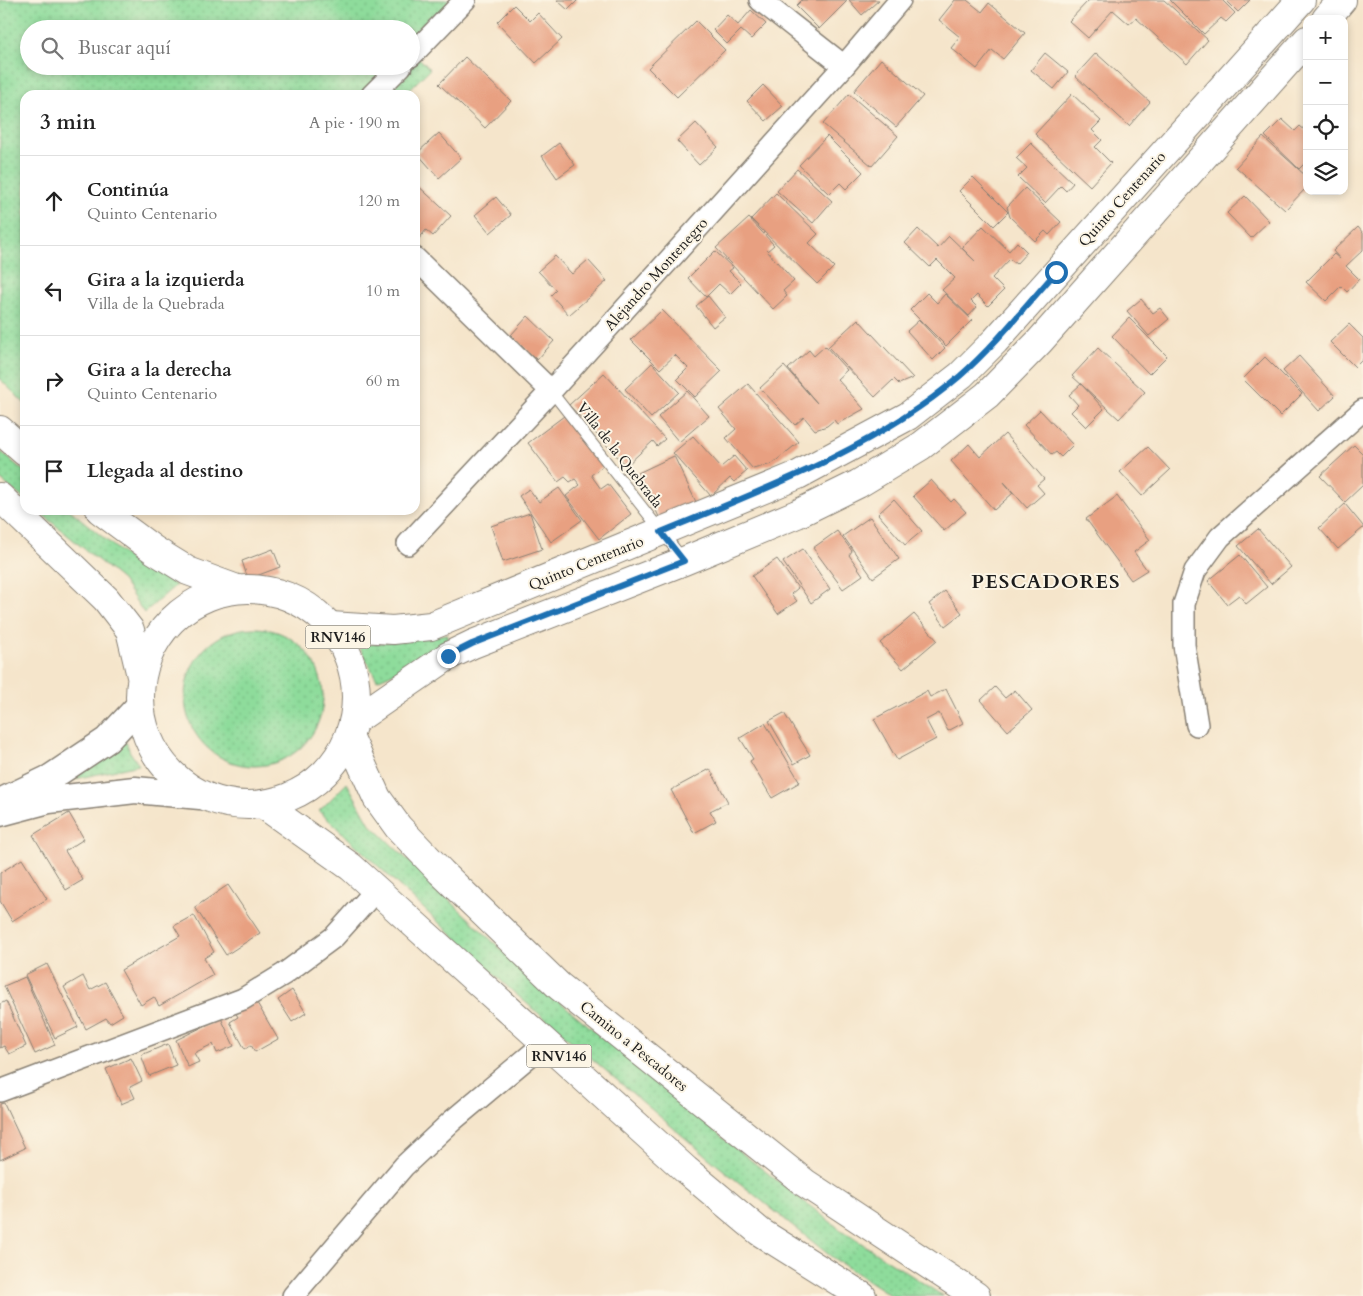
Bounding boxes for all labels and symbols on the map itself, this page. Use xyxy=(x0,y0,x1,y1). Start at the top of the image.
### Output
street label: Quinto Centenario xyxy=(1074,147,1170,251)
street label: Alejandro Montenegro xyxy=(600,213,712,335)
route start xyxy=(1045,261,1068,284)
street label: Villa de la Quebrada xyxy=(572,398,668,512)
street label: Quinto Centenario xyxy=(526,531,646,595)
district label: PESCADORES xyxy=(971,568,1121,595)
road number: RNV146 xyxy=(306,626,370,649)
route end xyxy=(437,645,460,668)
street label: Camino a Pescadores xyxy=(576,996,692,1096)
road number: RNV146 xyxy=(526,1044,592,1068)

